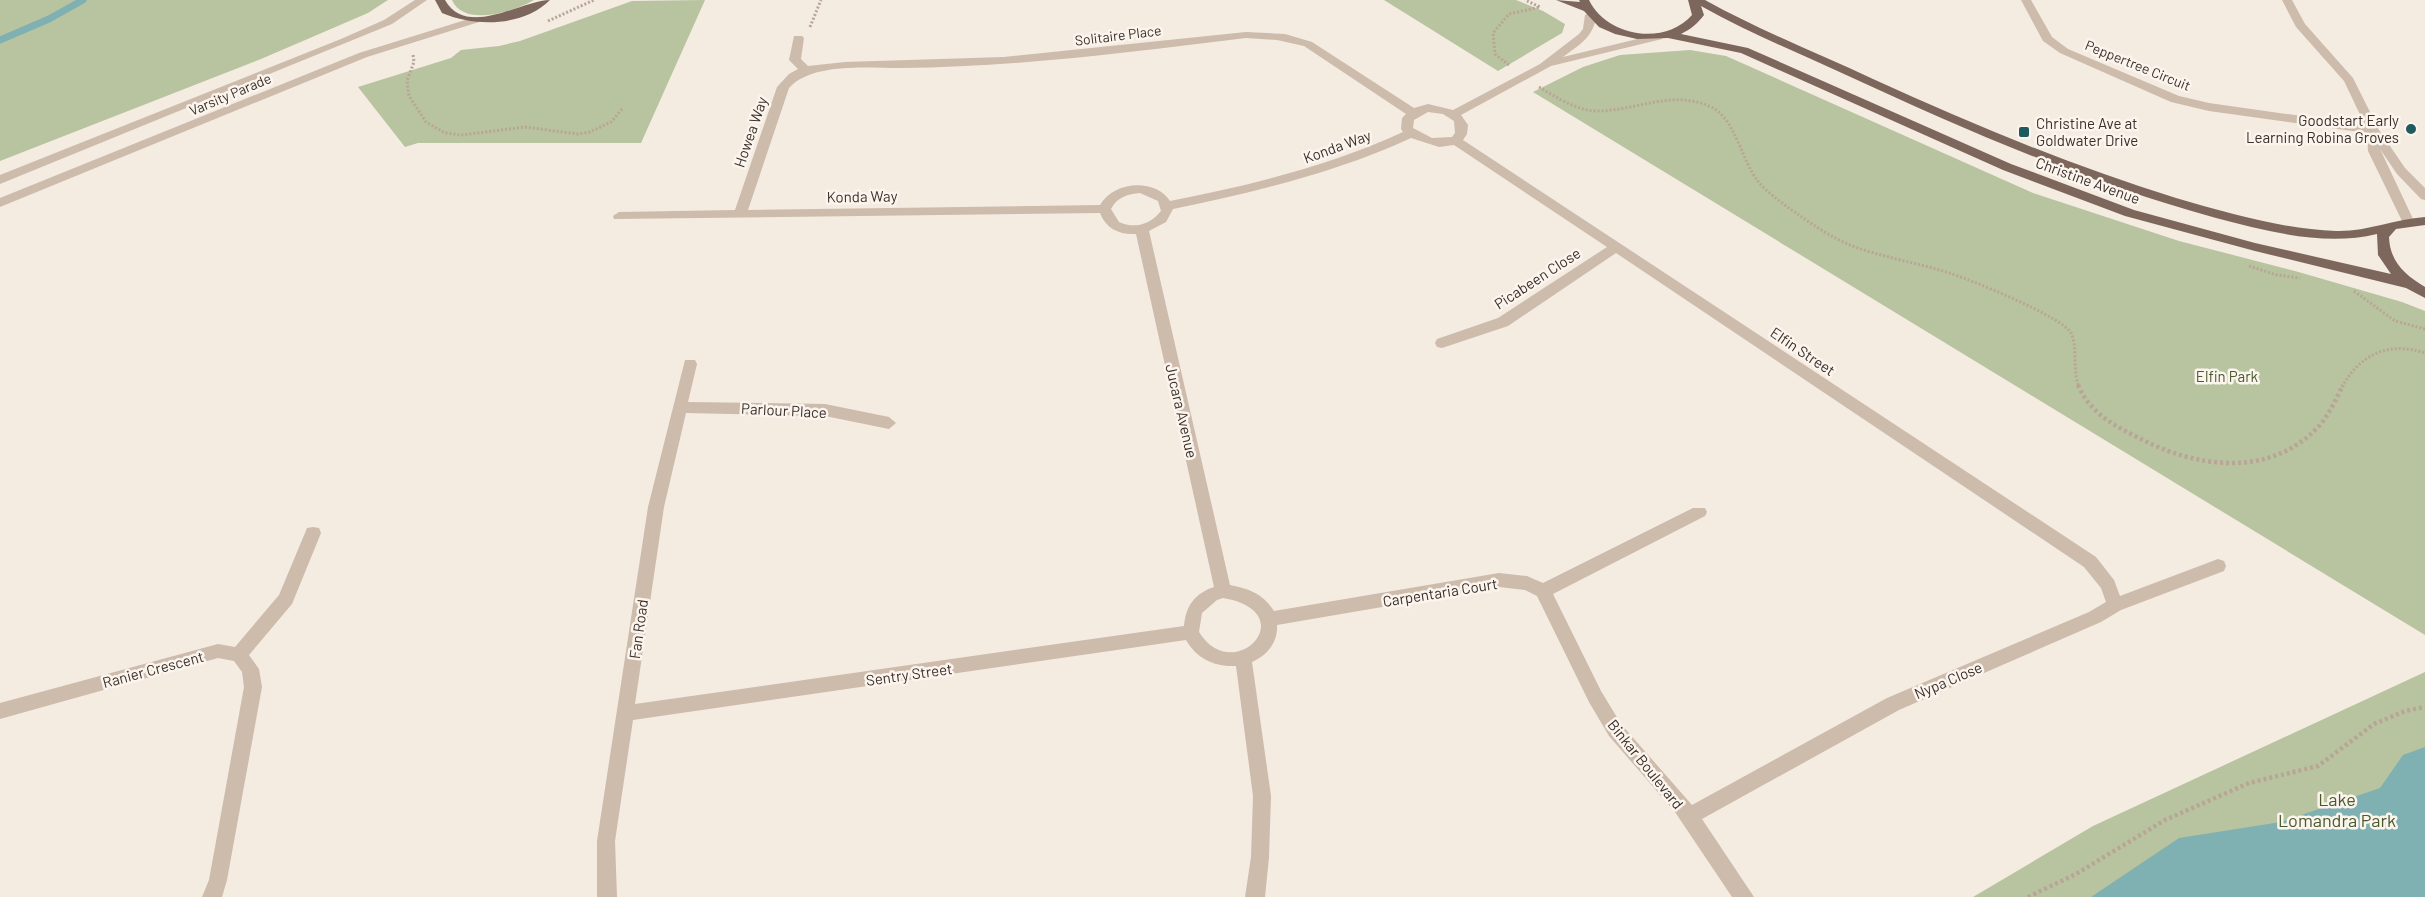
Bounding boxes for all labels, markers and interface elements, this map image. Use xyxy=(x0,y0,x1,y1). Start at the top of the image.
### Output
street label: Solitaire Place xyxy=(1074,21,1162,49)
street label: Peppertree Circuit xyxy=(2083,36,2193,94)
street label: Varsity Parade xyxy=(187,69,273,119)
street label: Howea Way xyxy=(729,94,771,170)
place label: Goodstart Early Learning Robina Groves xyxy=(2246,111,2399,146)
place label: Christine Ave at Goldwater Drive xyxy=(2036,114,2138,149)
marker: Goodstart Early Learning Robina Groves xyxy=(2404,122,2418,136)
street label: Konda Way xyxy=(1301,125,1373,167)
marker: Christine Ave at Goldwater Drive xyxy=(2017,125,2031,139)
street label: Christine Avenue xyxy=(2033,153,2143,207)
street label: Konda Way xyxy=(826,186,898,206)
street label: Picabeen Close xyxy=(1490,243,1584,313)
street label: Elfin Street xyxy=(1767,323,1839,379)
street label: Jucara Avenue xyxy=(1162,362,1202,460)
park label: Elfin Park xyxy=(2196,367,2259,385)
street label: Parlour Place xyxy=(741,399,827,421)
street label: Carpentaria Court xyxy=(1381,574,1499,610)
street label: Fan Road xyxy=(625,598,651,660)
street label: Ranier Crescent xyxy=(100,647,206,691)
street label: Nypa Close xyxy=(1911,658,1985,702)
street label: Sentry Street xyxy=(865,659,953,689)
street label: Binkar Boulevard xyxy=(1604,716,1688,812)
park label: Lake Lomandra Park xyxy=(2278,788,2396,831)

